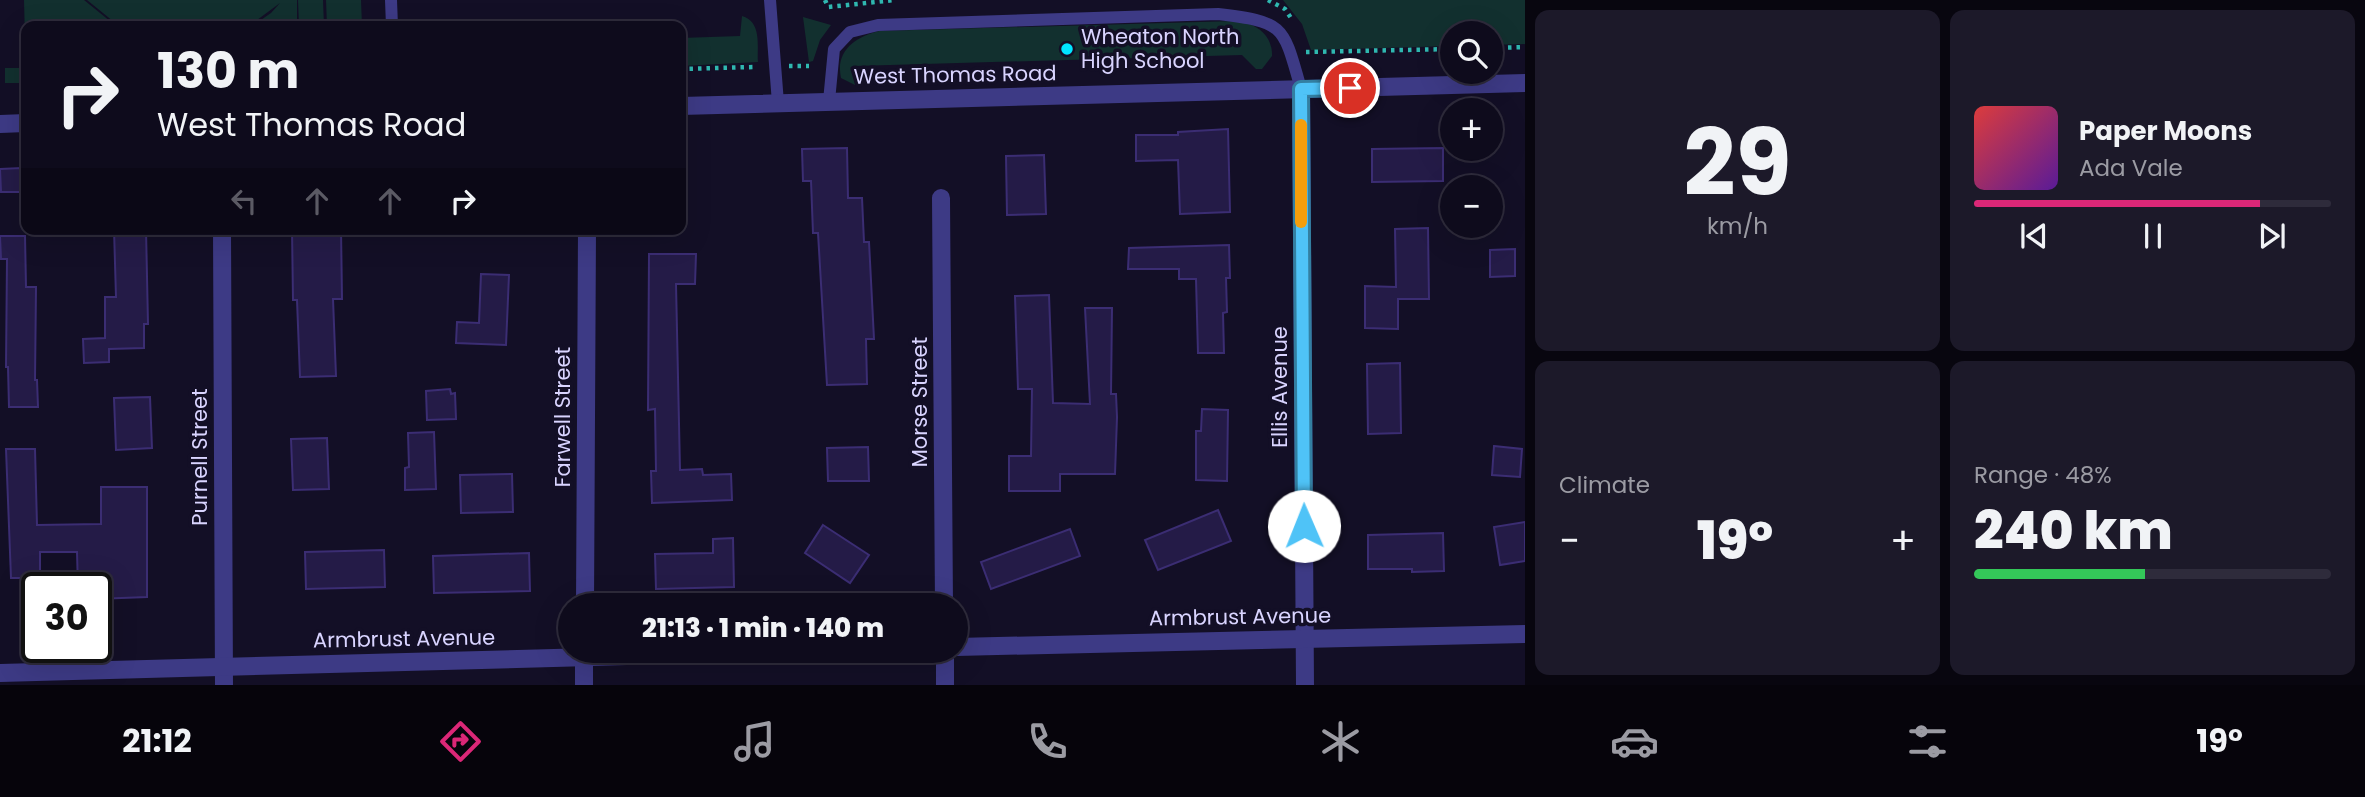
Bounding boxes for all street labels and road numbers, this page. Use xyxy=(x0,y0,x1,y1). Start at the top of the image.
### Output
street label: West Thomas Road xyxy=(853,58,1057,91)
street label: Ellis Avenue xyxy=(1265,326,1294,448)
street label: Morse Street xyxy=(905,337,934,467)
street label: Farwell Street xyxy=(548,347,577,487)
street label: Purnell Street xyxy=(185,388,214,526)
street label: Armbrust Avenue xyxy=(1149,600,1331,633)
street label: Armbrust Avenue xyxy=(313,622,495,655)

